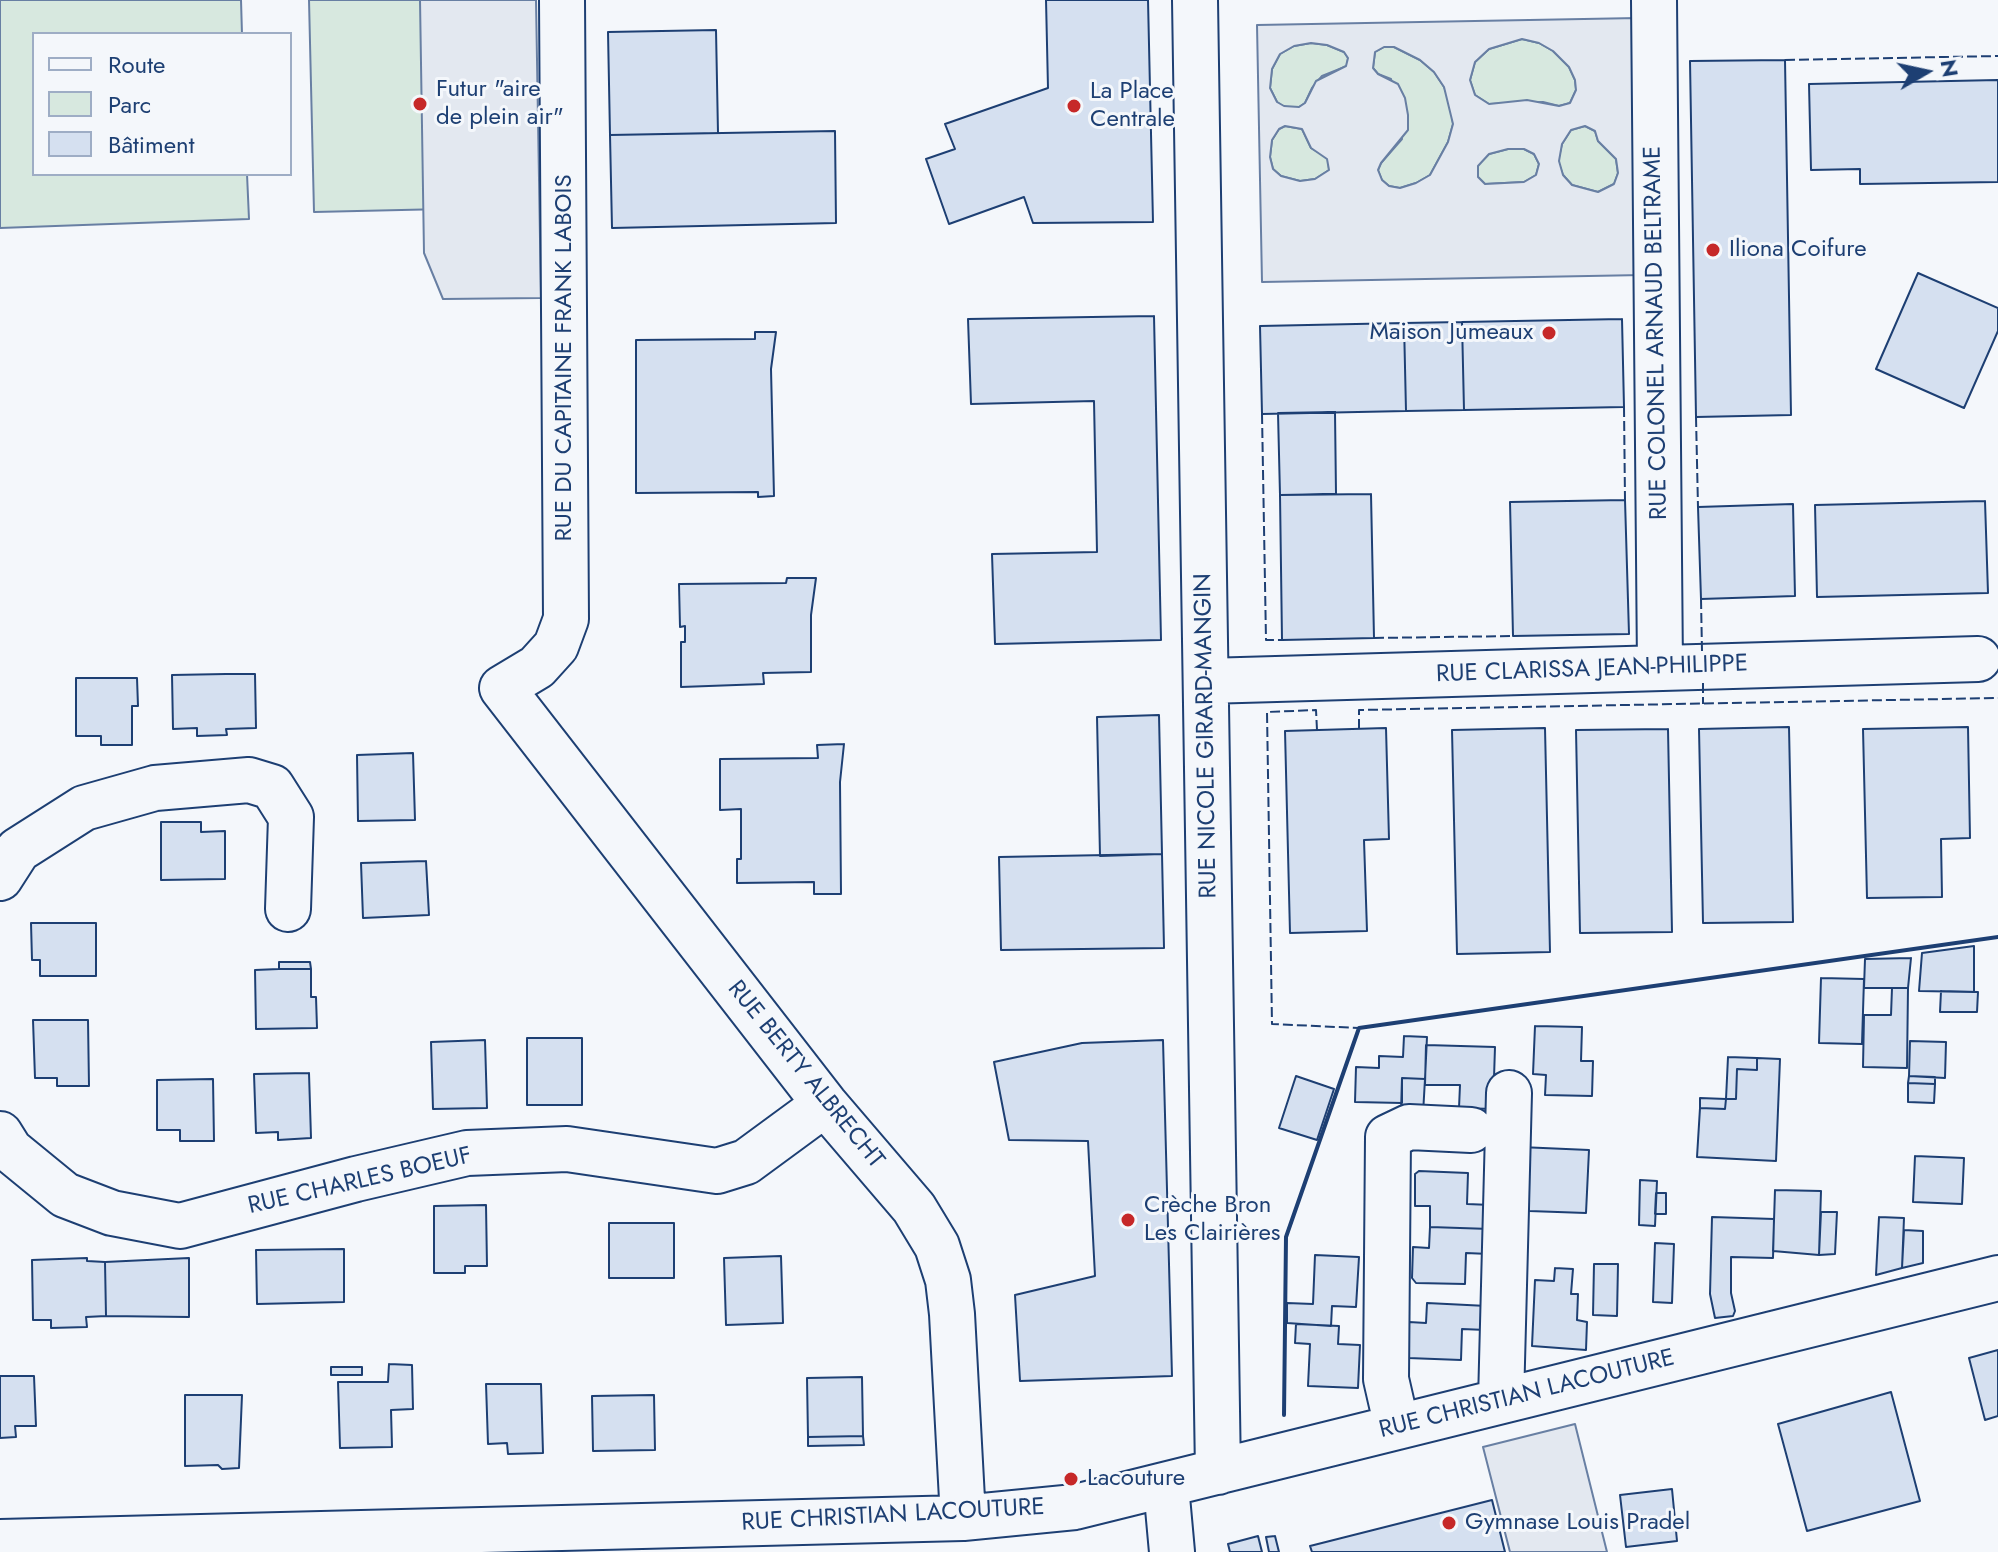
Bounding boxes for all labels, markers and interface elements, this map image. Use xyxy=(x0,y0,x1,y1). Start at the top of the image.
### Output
legend xyxy=(32,32,292,176)
north arrow xyxy=(1886,32,1966,112)
text: Route xyxy=(108,47,165,82)
text: N xyxy=(1933,57,1967,79)
place label: Futur "aire de plein air" xyxy=(436,76,564,132)
place label: La Place Centrale xyxy=(1090,78,1175,134)
text: Parc xyxy=(108,87,151,122)
marker: Futur "aire de plein air" xyxy=(411,95,429,113)
marker: La Place Centrale xyxy=(1065,97,1083,115)
text: Bâtiment xyxy=(108,127,194,162)
street label: RUE COLONEL ARNAUD BELTRAME xyxy=(1639,146,1675,520)
street label: RUE DU CAPITAINE FRANK LABOIS xyxy=(551,174,579,542)
place label: Iliona Coifure xyxy=(1729,236,1867,264)
marker: Iliona Coifure xyxy=(1704,241,1722,259)
place label: Maison Jumeaux xyxy=(1370,319,1533,347)
marker: Maison Jumeaux xyxy=(1540,324,1558,342)
street label: RUE NICOLE GIRARD-MANGIN xyxy=(1190,573,1224,899)
street label: RUE CLARISSA JEAN-PHILIPPE xyxy=(1436,650,1748,690)
street label: RUE BERTY ALBRECHT xyxy=(721,975,889,1175)
street label: RUE CHARLES BOEUF xyxy=(245,1142,475,1222)
place label: Crèche Bron Les Clairières xyxy=(1144,1192,1281,1248)
marker: Crèche Bron Les Clairières xyxy=(1119,1211,1137,1229)
street label: RUE CHRISTIAN LACOUTURE xyxy=(1376,1344,1678,1446)
place label: Lacouture xyxy=(1087,1465,1185,1493)
marker: Lacouture xyxy=(1062,1470,1080,1488)
street label: RUE CHRISTIAN LACOUTURE xyxy=(741,1494,1045,1538)
place label: Gymnase Louis Pradel xyxy=(1465,1509,1690,1537)
marker: Gymnase Louis Pradel xyxy=(1440,1514,1458,1532)

